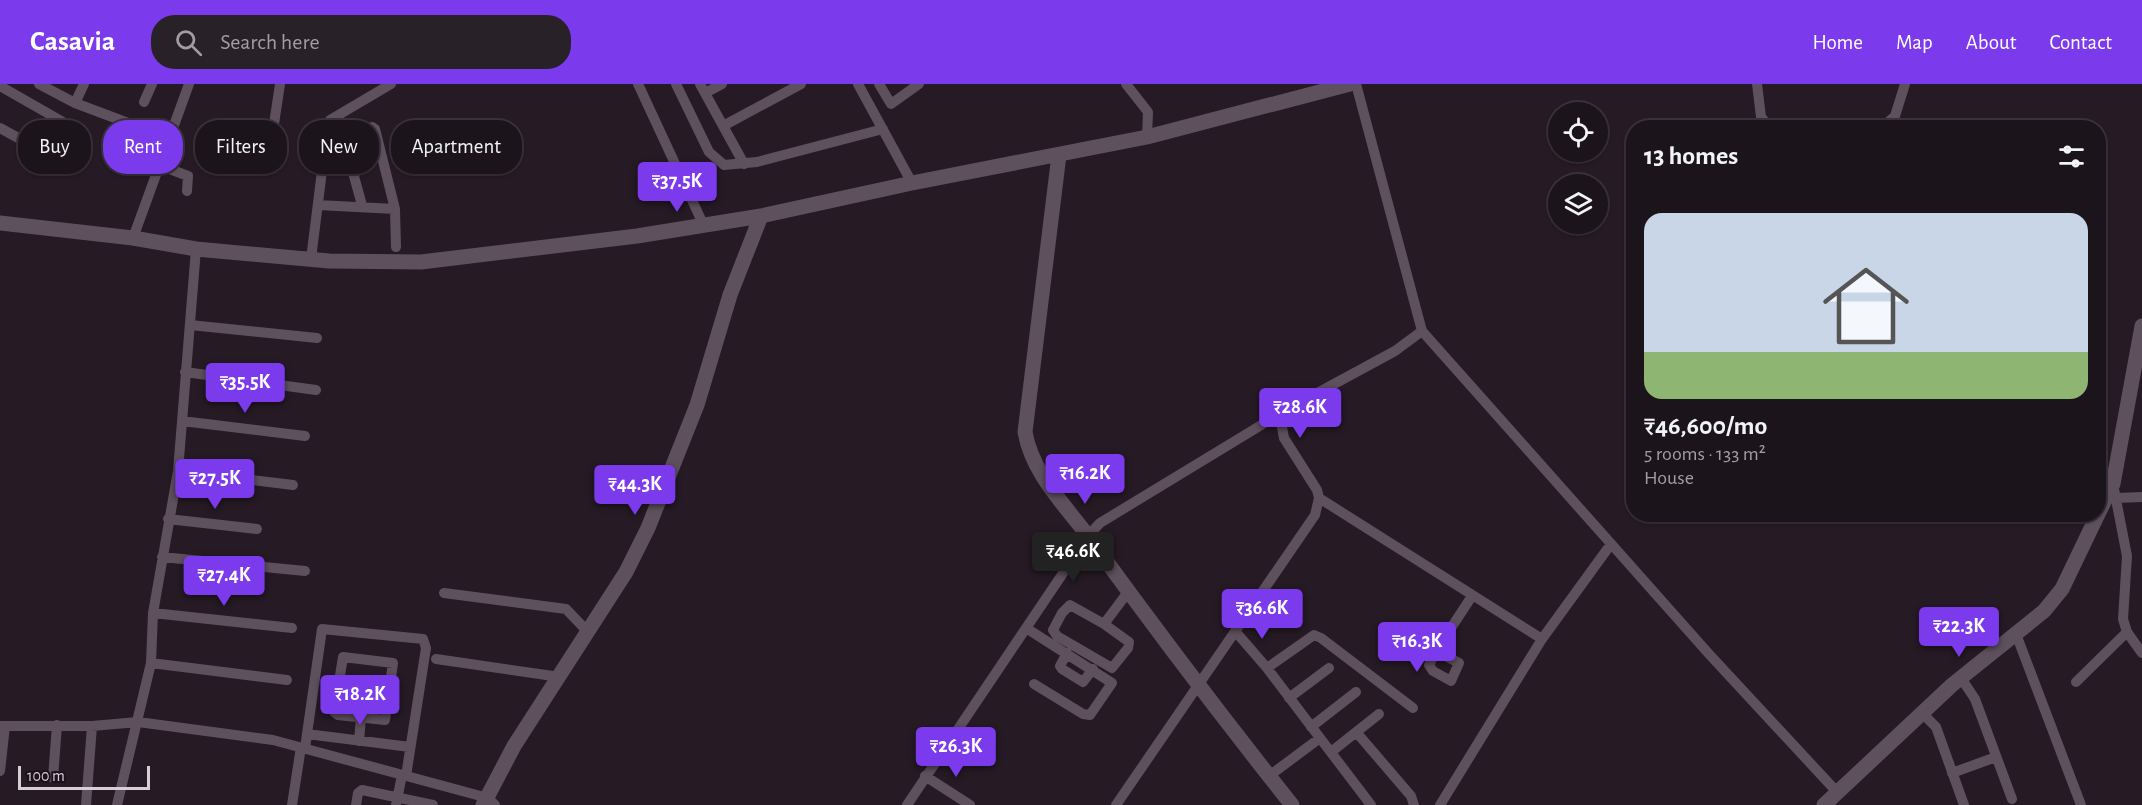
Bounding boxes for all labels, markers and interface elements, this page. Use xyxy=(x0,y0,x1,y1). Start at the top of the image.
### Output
search box xyxy=(151,15,571,69)
icon: search xyxy=(172,26,205,59)
text: Casavia xyxy=(30,28,115,56)
text: Search here xyxy=(220,31,320,53)
text: Home xyxy=(1812,32,1863,53)
text: Map xyxy=(1896,32,1933,53)
text: About xyxy=(1966,32,2016,53)
text: Contact xyxy=(2049,32,2112,53)
map controls xyxy=(1548,102,1608,234)
button: locate xyxy=(1548,102,1608,162)
chip: Buy xyxy=(18,120,91,174)
chip: Rent xyxy=(103,120,183,174)
chip: Filters xyxy=(195,120,287,174)
chip: New xyxy=(299,120,379,174)
chip: Apartment xyxy=(391,120,522,174)
icon: filters xyxy=(2055,140,2088,173)
text: 13 homes xyxy=(1644,143,1738,169)
pin: ₹37.5K xyxy=(628,162,726,213)
text: ₹37.5K xyxy=(652,171,702,191)
button: layers xyxy=(1548,174,1608,234)
icon: home xyxy=(1812,252,1920,360)
pin: ₹35.5K xyxy=(196,363,294,414)
text: ₹35.5K xyxy=(220,372,270,392)
pin: ₹28.6K xyxy=(1251,388,1349,439)
text: ₹28.6K xyxy=(1273,397,1327,417)
text: ₹46,600/mo xyxy=(1644,413,1767,439)
text: 5 rooms · 133 m² xyxy=(1644,444,1766,464)
pin: ₹16.2K xyxy=(1036,454,1134,505)
pin: ₹27.5K xyxy=(166,459,264,510)
text: ₹16.2K xyxy=(1060,463,1110,483)
pin: ₹44.3K xyxy=(586,465,684,516)
text: ₹27.5K xyxy=(189,468,241,488)
text: House xyxy=(1644,468,1694,488)
text: ₹44.3K xyxy=(608,474,662,494)
pin: ₹46.6K xyxy=(1024,532,1122,583)
text: ₹46.6K xyxy=(1046,541,1100,561)
pin: ₹27.4K xyxy=(175,556,273,607)
text: ₹27.4K xyxy=(198,565,250,585)
pin: ₹36.6K xyxy=(1213,589,1311,640)
text: ₹36.6K xyxy=(1236,598,1288,618)
pin: ₹22.3K xyxy=(1910,607,2008,658)
text: ₹22.3K xyxy=(1933,616,1985,636)
pin: ₹16.3K xyxy=(1368,622,1466,673)
text: ₹16.3K xyxy=(1392,631,1442,651)
pin: ₹18.2K xyxy=(311,675,409,726)
text: ₹18.2K xyxy=(334,684,386,704)
pin: ₹26.3K xyxy=(907,727,1005,778)
text: ₹26.3K xyxy=(930,736,982,756)
scale bar xyxy=(18,763,150,790)
text: 100 m xyxy=(27,768,65,784)

